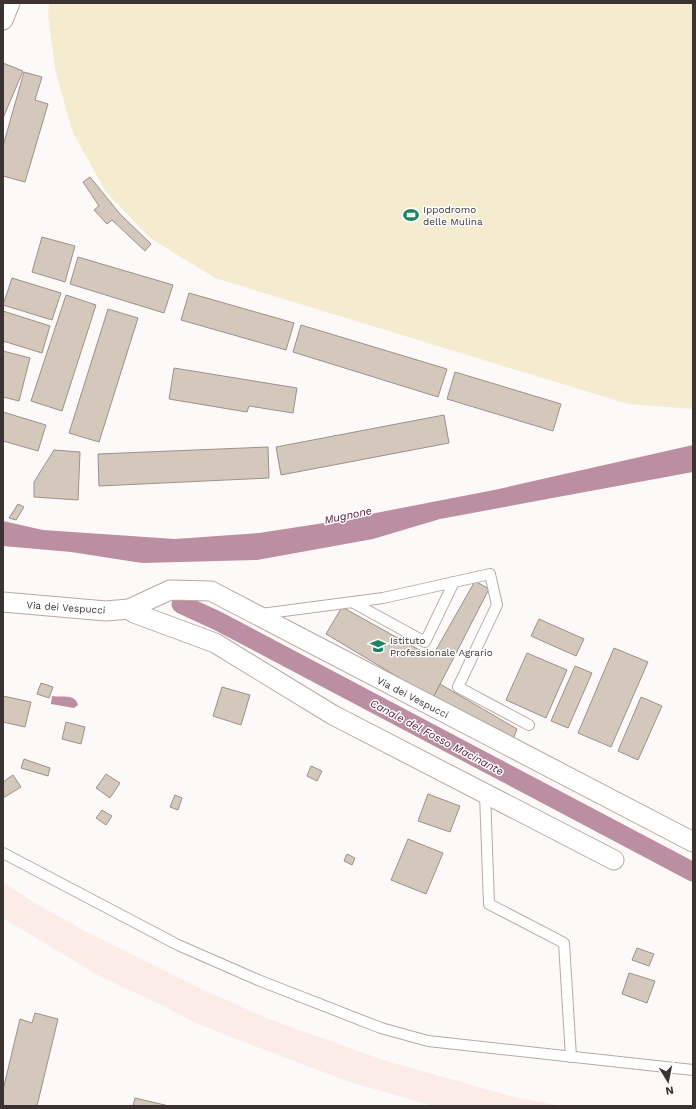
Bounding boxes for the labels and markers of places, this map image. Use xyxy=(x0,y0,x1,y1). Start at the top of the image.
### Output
place label: Ippodromo delle Mulina xyxy=(423,204,483,227)
sports icon: Ippodromo delle Mulina xyxy=(402,206,420,224)
place label: Istituto Professionale Agrario xyxy=(390,635,493,658)
school or university icon: Istituto Professionale Agrario xyxy=(369,637,387,655)

